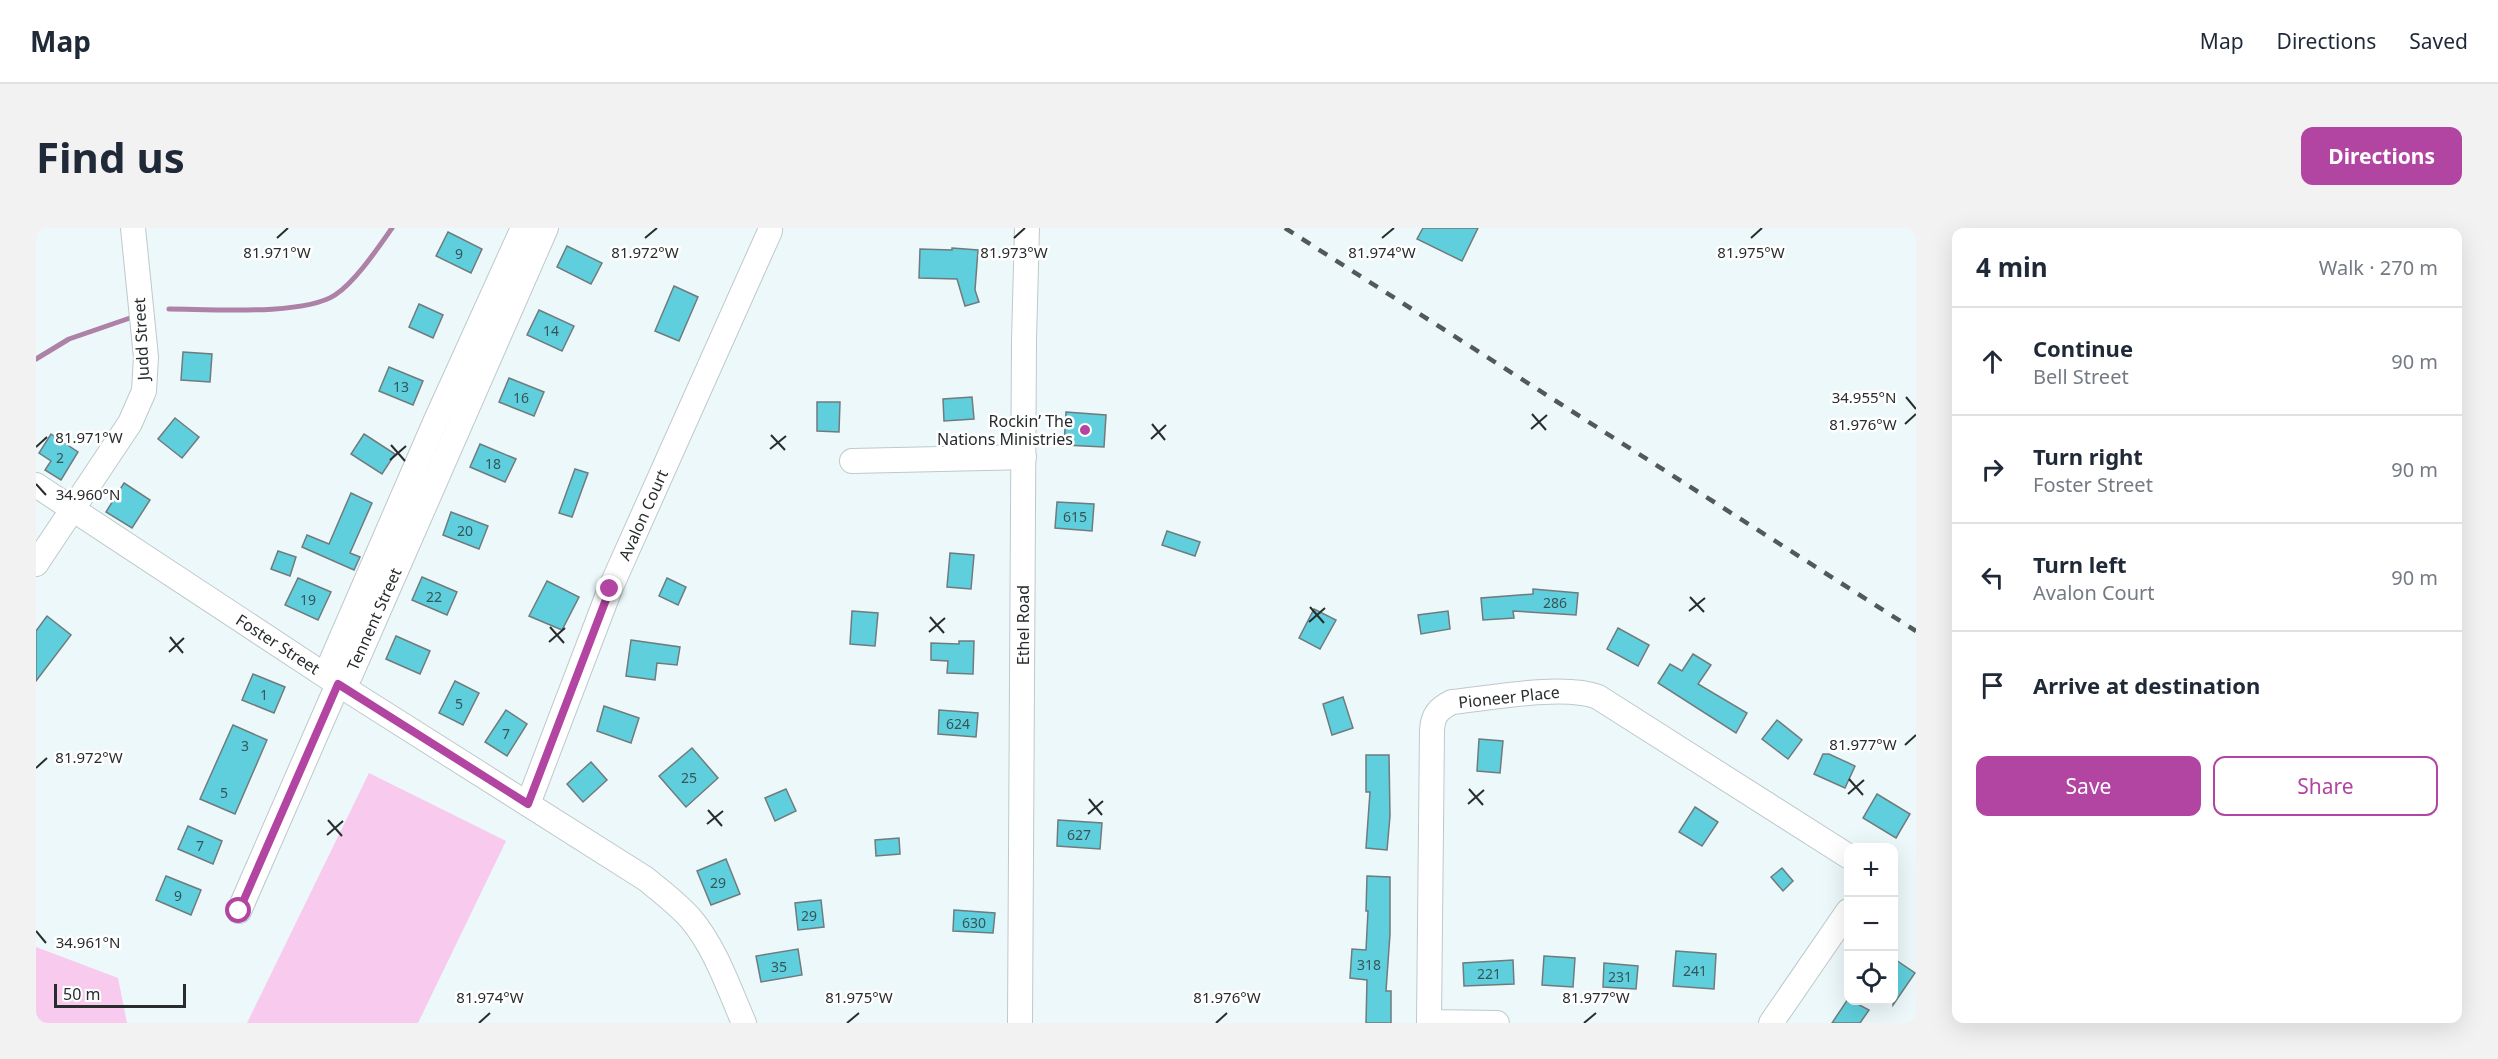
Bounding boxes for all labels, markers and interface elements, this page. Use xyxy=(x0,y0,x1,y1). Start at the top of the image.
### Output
text: Map xyxy=(30,22,91,60)
text: Map xyxy=(2200,27,2244,55)
text: Directions xyxy=(2277,27,2376,55)
text: Saved xyxy=(2409,27,2468,55)
button: Directions xyxy=(2301,127,2462,185)
text: Find us xyxy=(36,128,185,185)
text: 81.971°W xyxy=(243,242,311,262)
text: 81.972°W xyxy=(611,242,679,262)
text: 81.973°W xyxy=(980,242,1048,262)
text: 81.974°W xyxy=(1348,242,1416,262)
text: 81.975°W xyxy=(1717,242,1785,262)
house number: 9 xyxy=(455,244,463,263)
text: 4 min xyxy=(1976,249,2048,285)
text: Walk · 270 m xyxy=(2319,254,2438,281)
street label: Judd Street xyxy=(128,297,154,383)
house number: 14 xyxy=(543,321,559,340)
text: Continue xyxy=(2033,333,2133,363)
icon: ahead xyxy=(1976,345,2009,378)
text: 90 m xyxy=(2391,348,2438,375)
text: Bell Street xyxy=(2033,363,2129,390)
house number: 13 xyxy=(393,377,409,396)
text: 34.955°N xyxy=(1832,387,1896,407)
house number: 16 xyxy=(513,388,529,407)
place label: Rockin’ The Nations Ministries xyxy=(937,410,1073,450)
text: 81.976°W xyxy=(1829,414,1897,434)
marker: Rockin’ The Nations Ministries xyxy=(1078,423,1092,437)
text: 81.971°W xyxy=(55,427,123,447)
text: Turn right xyxy=(2033,441,2143,471)
house number: 2 xyxy=(56,448,64,467)
icon: right xyxy=(1976,453,2009,486)
house number: 18 xyxy=(485,454,501,473)
text: 90 m xyxy=(2391,456,2438,483)
street label: Avalon Court xyxy=(613,466,673,564)
text: Foster Street xyxy=(2033,471,2153,498)
text: 34.960°N xyxy=(56,484,120,504)
house number: 615 xyxy=(1063,507,1087,526)
house number: 20 xyxy=(457,521,473,540)
text: Turn left xyxy=(2033,549,2127,579)
icon: left xyxy=(1976,561,2009,594)
street label: Tennent Street xyxy=(342,564,407,674)
text: 90 m xyxy=(2391,564,2438,591)
route end xyxy=(596,575,622,601)
text: Avalon Court xyxy=(2033,579,2155,606)
street label: Ethel Road xyxy=(1012,585,1034,665)
house number: 22 xyxy=(426,587,442,606)
house number: 19 xyxy=(300,590,316,609)
house number: 286 xyxy=(1543,593,1567,612)
street label: Foster Street xyxy=(232,609,324,679)
icon: arrive xyxy=(1976,669,2009,702)
text: Arrive at destination xyxy=(2033,670,2260,700)
street label: Pioneer Place xyxy=(1457,681,1561,713)
house number: 1 xyxy=(260,685,268,704)
house number: 5 xyxy=(455,694,463,713)
house number: 624 xyxy=(946,714,970,733)
house number: 7 xyxy=(502,724,510,743)
text: 81.977°W xyxy=(1829,734,1897,754)
house number: 3 xyxy=(241,736,249,755)
text: 81.972°W xyxy=(55,747,123,767)
button: Save xyxy=(1976,756,2201,816)
button: Share xyxy=(2213,756,2438,816)
house number: 25 xyxy=(681,768,697,787)
house number: 5 xyxy=(220,783,228,802)
house number: 627 xyxy=(1067,825,1091,844)
house number: 7 xyxy=(196,836,204,855)
map controls xyxy=(1844,843,1898,1005)
button: + xyxy=(1844,843,1898,897)
house number: 29 xyxy=(710,873,726,892)
house number: 9 xyxy=(174,886,182,905)
route start xyxy=(225,897,251,923)
button: − xyxy=(1844,897,1898,951)
house number: 29 xyxy=(801,906,817,925)
house number: 630 xyxy=(962,913,986,932)
text: 34.961°N xyxy=(56,932,120,952)
button: locate xyxy=(1844,951,1898,1005)
house number: 318 xyxy=(1357,955,1381,974)
house number: 35 xyxy=(771,957,787,976)
house number: 241 xyxy=(1683,961,1707,980)
house number: 221 xyxy=(1477,964,1501,983)
house number: 231 xyxy=(1608,967,1632,986)
scale bar xyxy=(54,981,186,1008)
text: 50 m xyxy=(63,983,100,1005)
text: 81.974°W xyxy=(456,987,524,1007)
text: 81.975°W xyxy=(825,987,893,1007)
text: 81.976°W xyxy=(1193,987,1261,1007)
text: 81.977°W xyxy=(1562,987,1630,1007)

